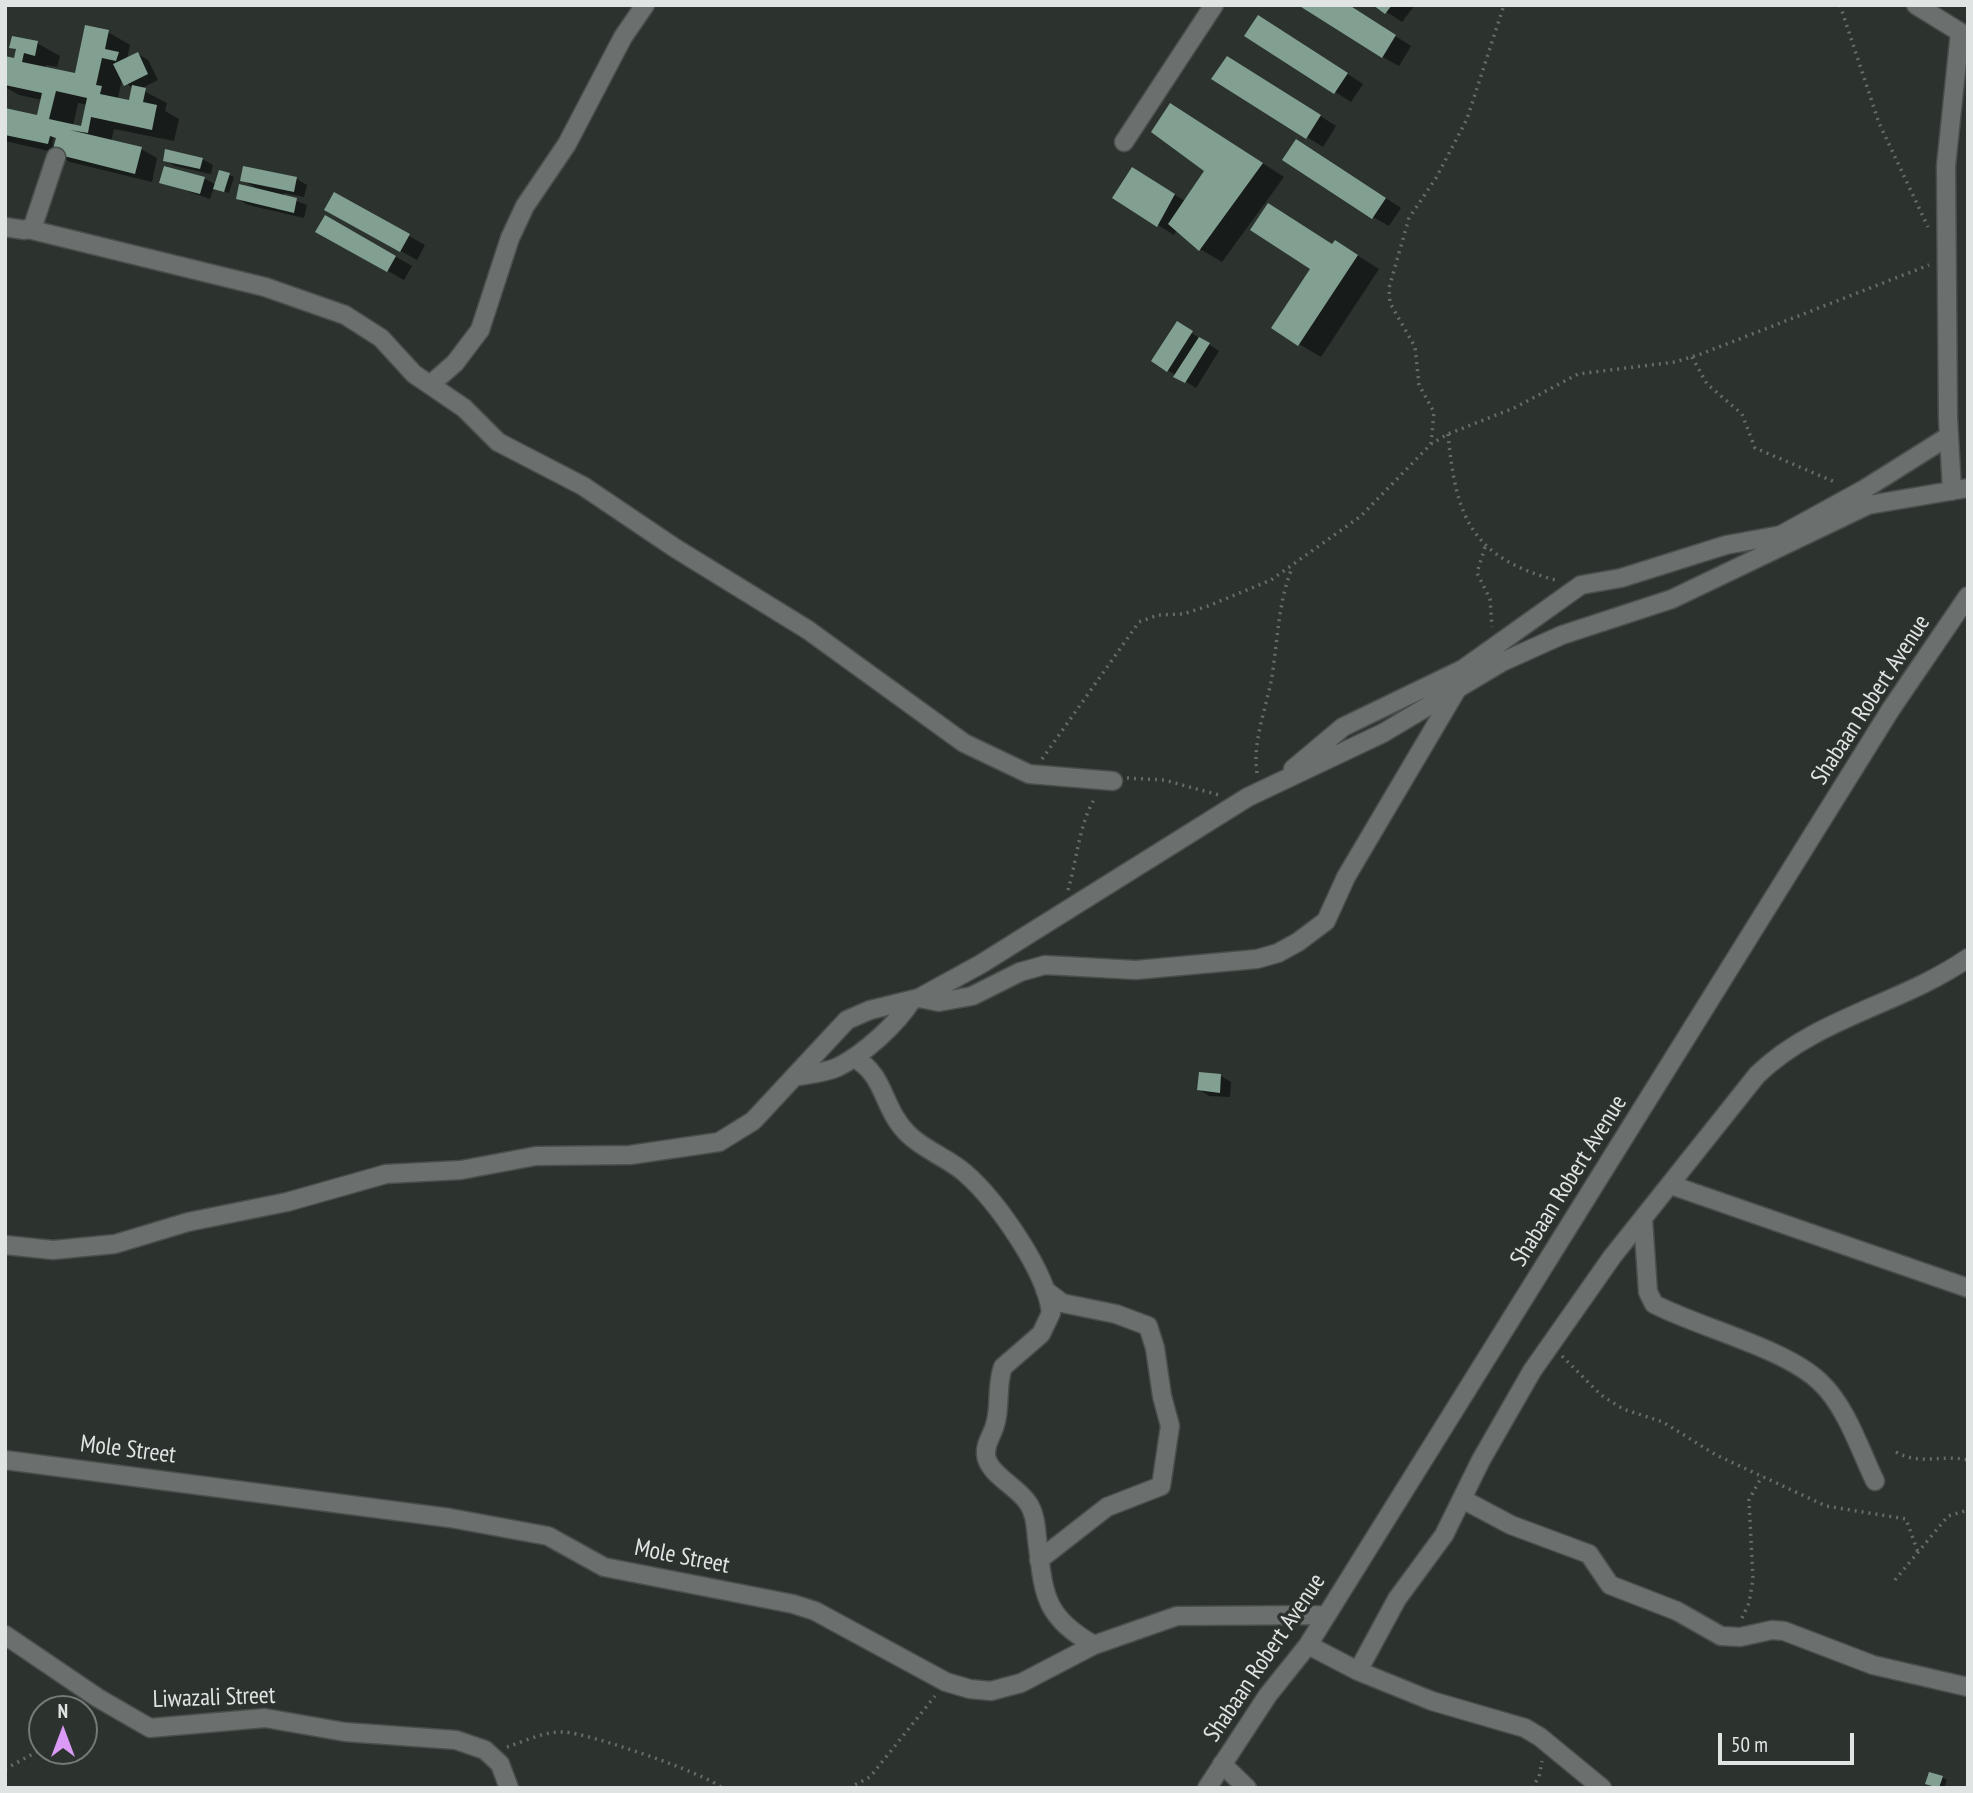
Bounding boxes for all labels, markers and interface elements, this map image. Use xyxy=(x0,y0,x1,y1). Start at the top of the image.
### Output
street label: Shabaan Robert Avenue xyxy=(1805,610,1937,790)
street label: Shabaan Robert Avenue xyxy=(1505,1090,1633,1272)
street label: Mole Street xyxy=(79,1430,177,1470)
street label: Mole Street xyxy=(632,1534,732,1580)
street label: Shabaan Robert Avenue xyxy=(1198,1568,1332,1748)
street label: Liwazali Street xyxy=(152,1681,276,1715)
north arrow xyxy=(28,1695,98,1765)
text: N xyxy=(58,1699,68,1723)
scale bar xyxy=(1721,1720,1857,1764)
text: 50 m xyxy=(1731,1731,1768,1758)

